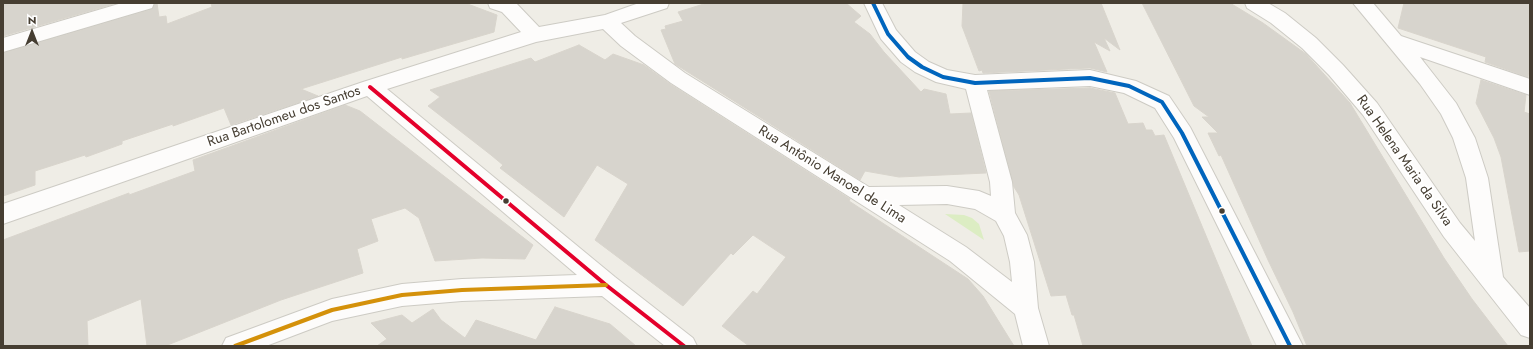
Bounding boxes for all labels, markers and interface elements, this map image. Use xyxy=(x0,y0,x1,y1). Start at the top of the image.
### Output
north arrow xyxy=(12,12,52,52)
text: N xyxy=(28,12,36,28)
street label: Rua Bartolomeu dos Santos xyxy=(205,83,363,151)
street label: Rua Helena Maria da Silva xyxy=(1352,92,1456,230)
street label: Rua Antônio Manoel de Lima xyxy=(755,123,909,227)
unlabelled marker xyxy=(501,196,511,206)
unlabelled marker xyxy=(1217,206,1227,216)

